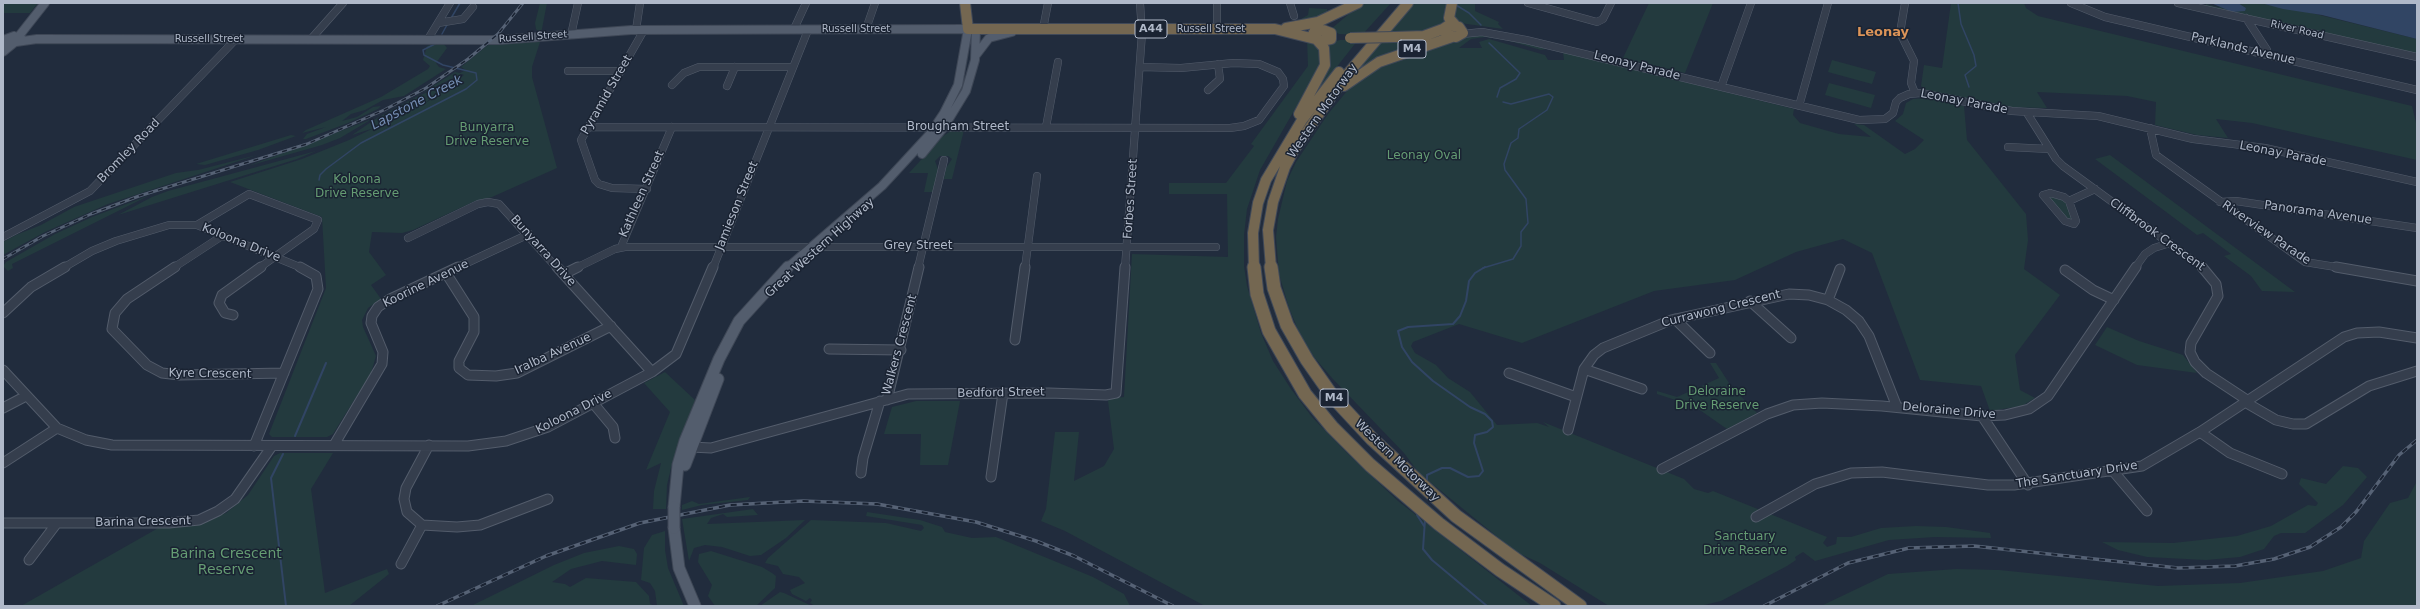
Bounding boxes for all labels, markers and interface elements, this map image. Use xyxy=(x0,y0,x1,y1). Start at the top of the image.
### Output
street label: River Road xyxy=(2269,18,2325,42)
road number: A44 xyxy=(1135,20,1167,38)
street label: Russell Street xyxy=(822,23,890,35)
street label: Russell Street xyxy=(1177,23,1245,35)
district label: Leonay xyxy=(1857,25,1909,41)
street label: Russell Street xyxy=(498,29,568,45)
street label: Parklands Avenue xyxy=(2189,30,2297,68)
street label: Russell Street xyxy=(175,33,243,45)
road number: M4 xyxy=(1398,40,1426,58)
street label: Leonay Parade xyxy=(1592,48,1682,84)
street label: Pyramid Street xyxy=(578,53,636,137)
street label: Western Motorway xyxy=(1285,61,1361,161)
water label: Lapstone Creek xyxy=(368,72,466,134)
street label: Leonay Parade xyxy=(1919,86,2009,118)
street label: Bromley Road xyxy=(95,116,163,186)
street label: Brougham Street xyxy=(907,120,1009,134)
park label: Bunyarra Drive Reserve xyxy=(445,121,529,149)
street label: Leonay Parade xyxy=(2238,138,2328,170)
street label: Kathleen Street xyxy=(616,148,668,240)
park label: Leonay Oval xyxy=(1387,149,1461,163)
street label: Forbes Street xyxy=(1121,158,1141,240)
street label: Jamieson Street xyxy=(713,159,761,253)
park label: Koloona Drive Reserve xyxy=(315,173,399,201)
street label: Great Western Highway xyxy=(762,195,878,301)
street label: Cliffbrook Crescent xyxy=(2107,196,2207,274)
street label: Riverview Parade xyxy=(2219,198,2313,268)
street label: Panorama Avenue xyxy=(2263,198,2373,228)
street label: Bunyarra Drive xyxy=(507,212,579,290)
street label: Koloona Drive xyxy=(200,221,282,265)
street label: Grey Street xyxy=(884,239,952,253)
street label: Koorine Avenue xyxy=(381,257,471,311)
street label: Currawong Crescent xyxy=(1660,287,1782,331)
street label: Walkers Crescent xyxy=(880,293,920,397)
street label: Iralba Avenue xyxy=(513,330,593,378)
street label: Kyre Crescent xyxy=(168,366,252,382)
street label: Bedford Street xyxy=(957,385,1045,401)
park label: Deloraine Drive Reserve xyxy=(1675,385,1759,413)
street label: Koloona Drive xyxy=(534,387,614,437)
road number: M4 xyxy=(1320,389,1348,407)
street label: Deloraine Drive xyxy=(1902,400,1996,422)
street label: Western Motorway xyxy=(1352,417,1442,505)
street label: The Sanctuary Drive xyxy=(2015,458,2139,492)
street label: Barina Crescent xyxy=(95,514,191,530)
park label: Sanctuary Drive Reserve xyxy=(1703,530,1787,558)
park label: Barina Crescent Reserve xyxy=(170,546,282,578)

